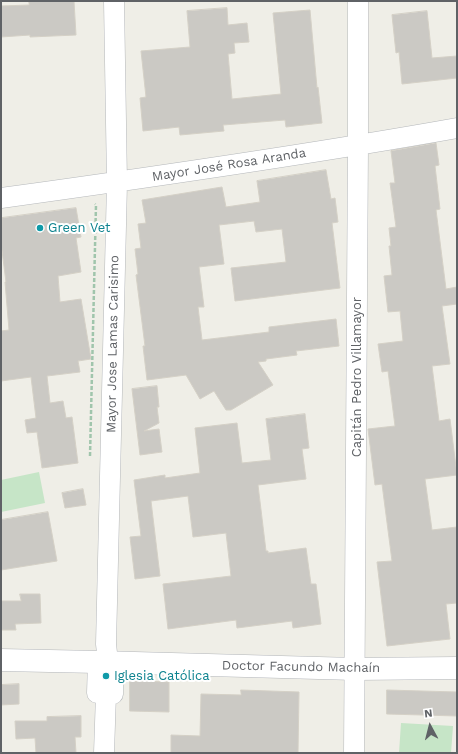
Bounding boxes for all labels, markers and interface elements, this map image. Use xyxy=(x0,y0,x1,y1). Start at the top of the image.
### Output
street label: Mayor José Rosa Aranda xyxy=(151,145,307,185)
place label: Green Vet xyxy=(48,220,111,236)
marker: Green Vet xyxy=(35,223,45,233)
street label: Mayor Jose Lamas Carisimo xyxy=(104,255,122,433)
street label: Capitán Pedro Villamayor xyxy=(349,297,365,457)
street label: Doctor Facundo Machaín xyxy=(222,658,380,676)
place label: Iglesia Católica xyxy=(114,668,210,684)
marker: Iglesia Católica xyxy=(101,671,111,681)
north arrow xyxy=(410,706,450,746)
text: N xyxy=(424,707,433,721)

